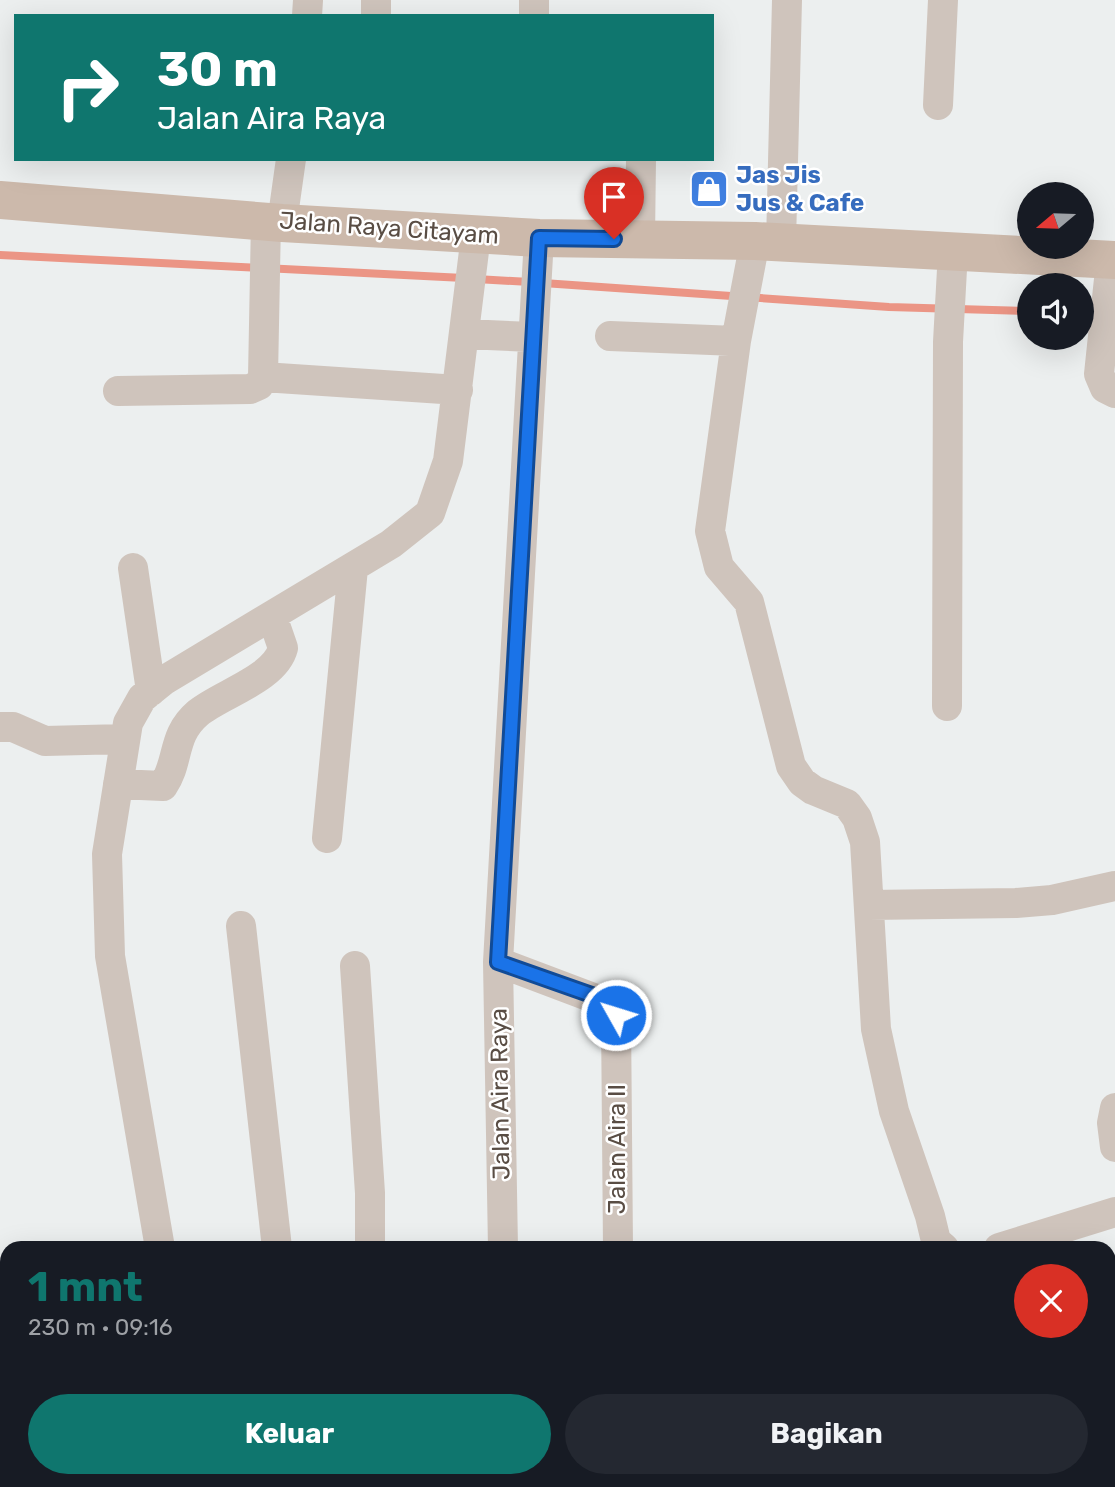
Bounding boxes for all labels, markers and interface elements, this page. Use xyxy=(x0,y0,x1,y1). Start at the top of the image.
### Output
text: 30 m xyxy=(157,40,278,98)
icon: right xyxy=(42,42,133,133)
text: Jalan Aira Raya xyxy=(157,99,386,137)
place label: Jas Jis Jus & Cafe xyxy=(736,161,864,217)
pin xyxy=(584,167,644,239)
shop icon: Jas Jis Jus & Cafe xyxy=(688,168,730,210)
icon: arrive xyxy=(595,178,633,216)
north arrow xyxy=(1017,182,1094,259)
map controls xyxy=(1017,182,1094,350)
street label: Jalan Raya Citayam xyxy=(278,206,500,250)
button: sound xyxy=(1017,273,1094,350)
position arrow xyxy=(579,978,653,1052)
street label: Jalan Aira Raya xyxy=(485,1008,515,1180)
street label: Jalan Aira II xyxy=(603,1084,631,1214)
text: 1 mnt xyxy=(28,1262,143,1312)
button: close xyxy=(1014,1264,1088,1338)
text: 230 m · 09:16 xyxy=(28,1313,173,1341)
button: Keluar xyxy=(28,1394,551,1474)
button: Bagikan xyxy=(565,1394,1088,1474)

